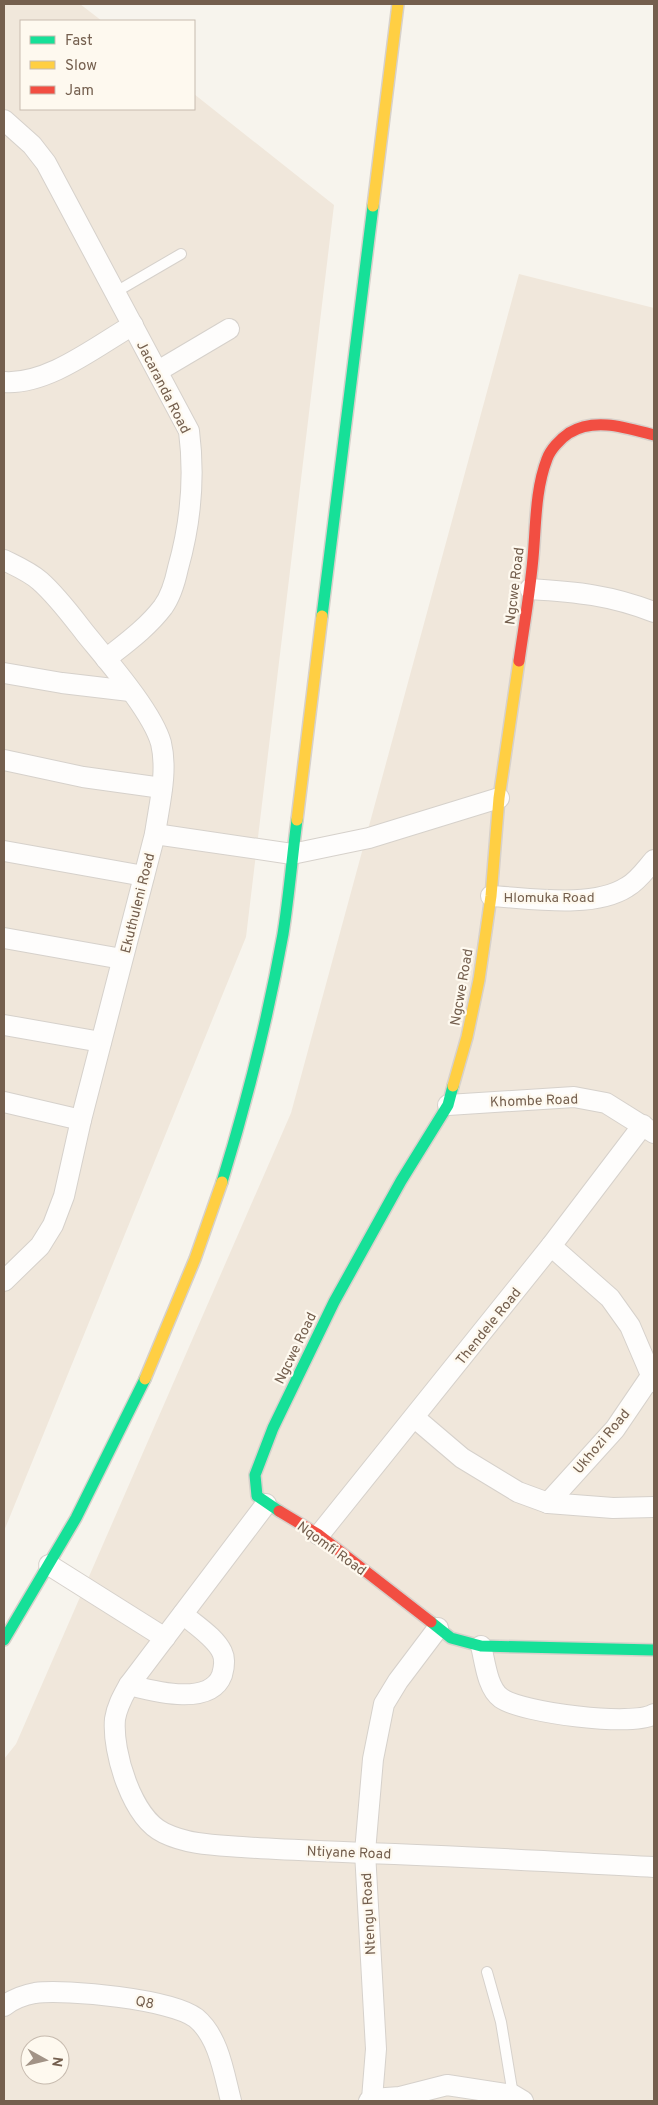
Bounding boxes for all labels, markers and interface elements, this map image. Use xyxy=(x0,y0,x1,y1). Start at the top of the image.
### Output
legend xyxy=(20,20,195,110)
text: Fast xyxy=(65,32,93,51)
text: Slow xyxy=(65,57,97,76)
text: Jam xyxy=(65,82,94,101)
street label: Jacaranda Road xyxy=(132,339,193,437)
street label: Ngcwe Road xyxy=(502,547,529,626)
street label: Ekuthuleni Road xyxy=(118,851,159,955)
street label: Hlomuka Road xyxy=(503,890,595,907)
street label: Ngcwe Road xyxy=(447,948,478,1027)
street label: Khombe Road xyxy=(490,1091,578,1112)
street label: Thendele Road xyxy=(453,1285,525,1369)
street label: Ngcwe Road xyxy=(272,1310,321,1387)
street label: Ukhozi Road xyxy=(570,1406,634,1478)
street label: Nqomfi Road xyxy=(293,1518,369,1580)
street label: Ntiyane Road xyxy=(306,1844,391,1863)
street label: Ntengu Road xyxy=(359,1872,380,1955)
street label: Q8 xyxy=(134,1993,156,2014)
north arrow xyxy=(20,2035,70,2085)
text: N xyxy=(47,2055,66,2068)

